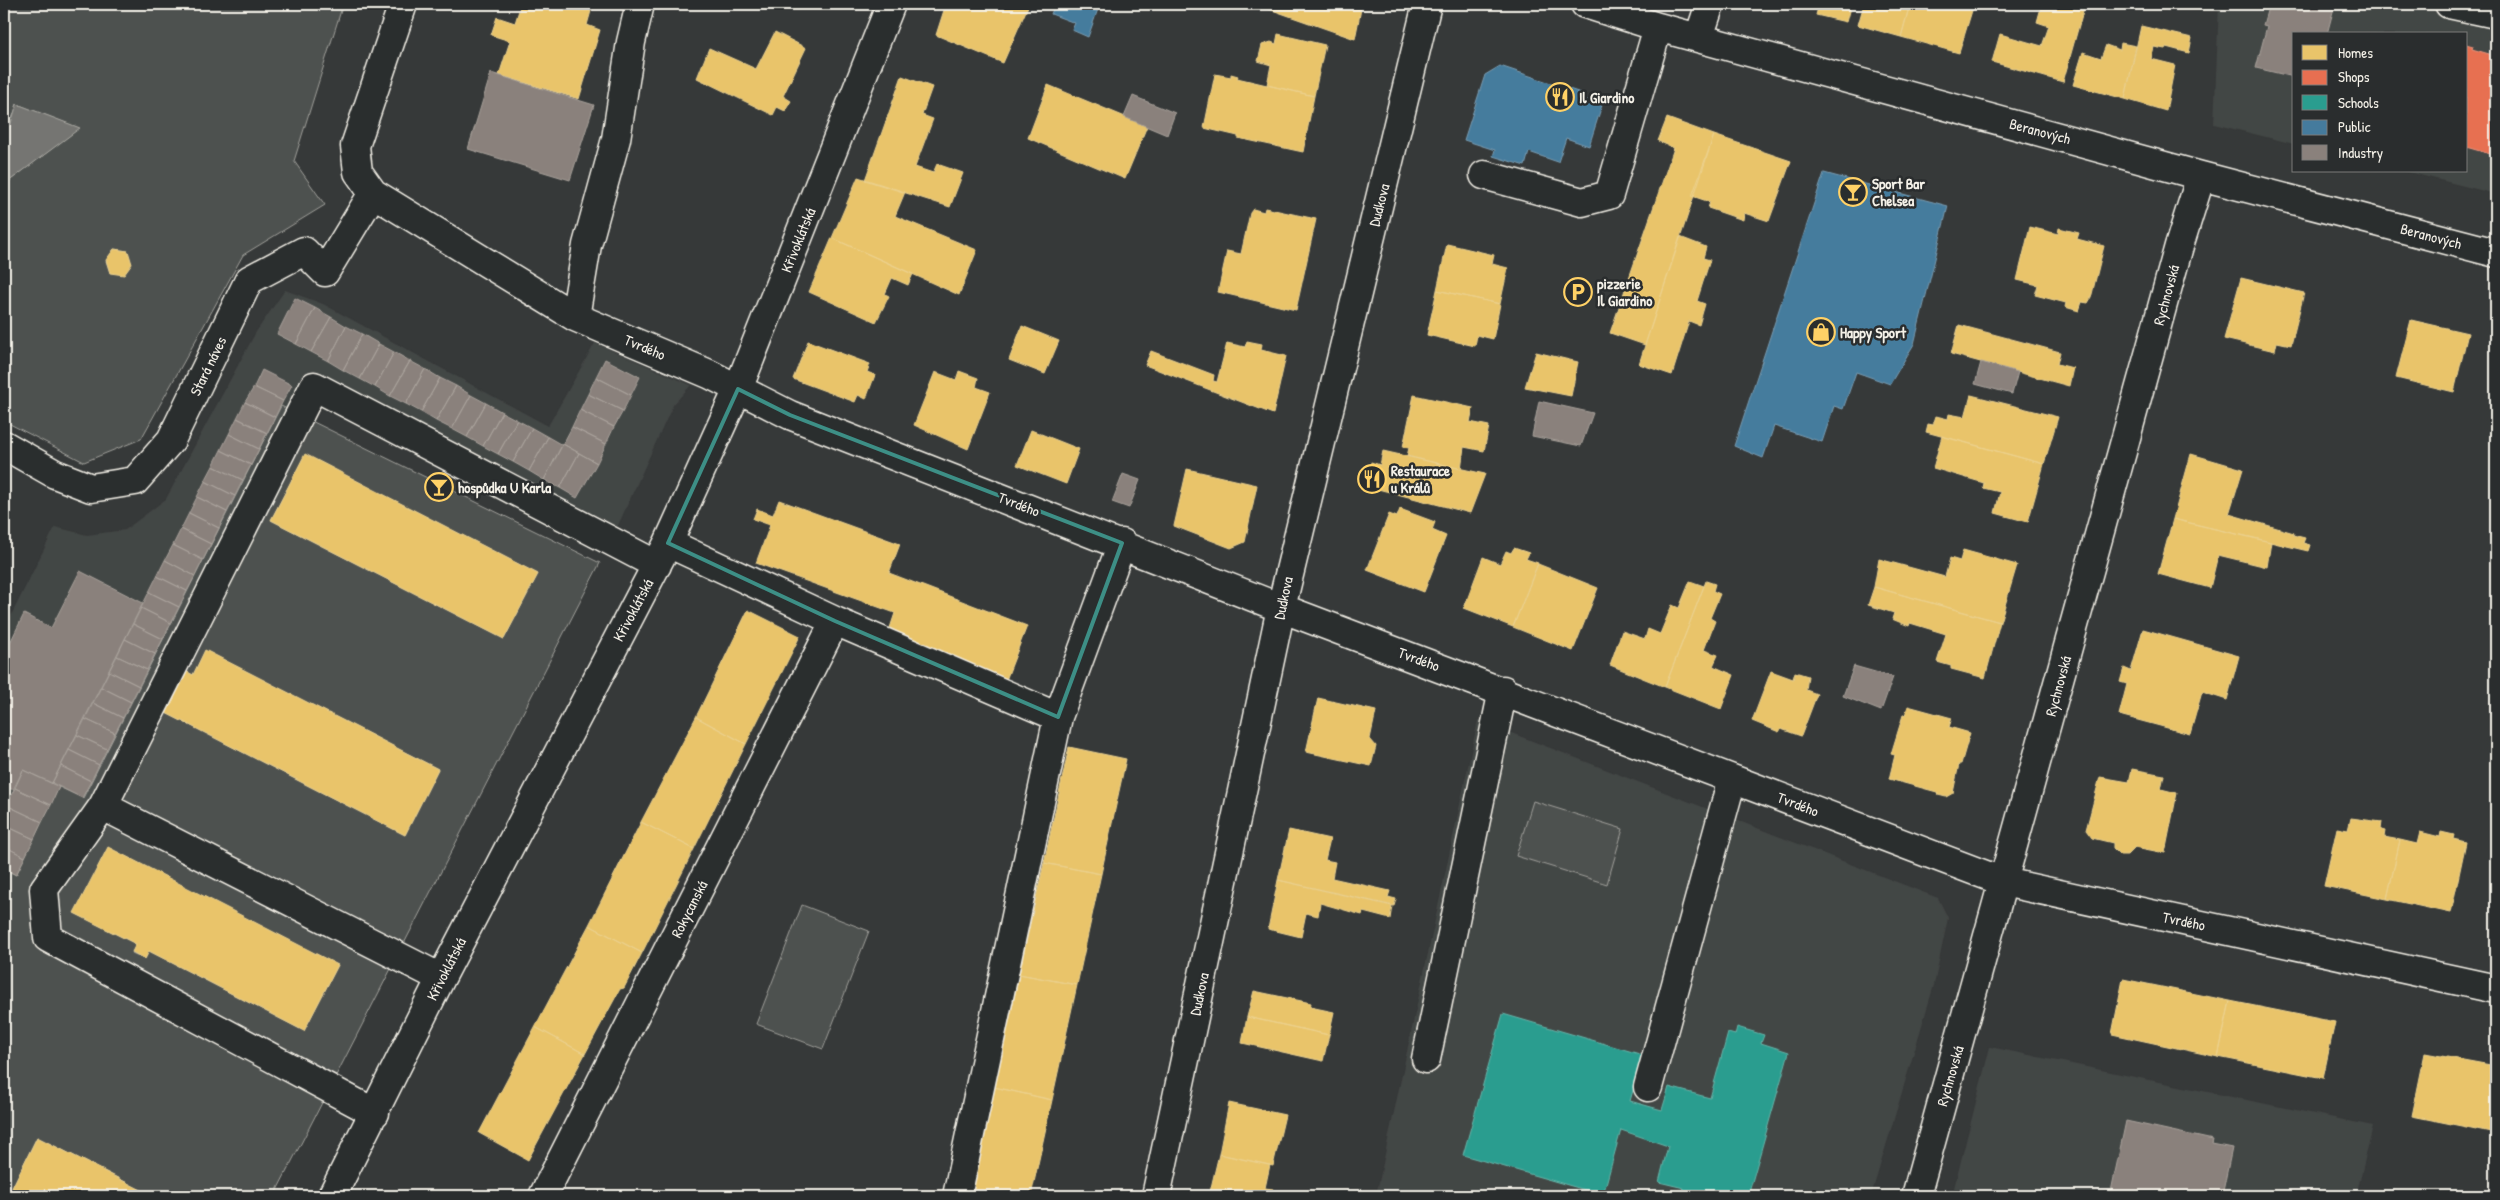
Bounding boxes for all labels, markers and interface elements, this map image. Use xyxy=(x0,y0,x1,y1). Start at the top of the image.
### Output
legend xyxy=(2292,32,2468,172)
text: Homes xyxy=(2338,42,2373,63)
text: Shops xyxy=(2338,66,2370,87)
restaurant icon: Il Giardino xyxy=(1545,82,1575,112)
place label: Il Giardino xyxy=(1579,87,1634,108)
text: Schools xyxy=(2338,92,2379,113)
street label: Beranových xyxy=(2007,113,2073,149)
text: Public xyxy=(2338,116,2371,137)
text: Industry xyxy=(2338,142,2383,163)
place label: Sport Bar Chelsea xyxy=(1872,173,1925,211)
bar icon: Sport Bar Chelsea xyxy=(1838,177,1868,207)
street label: Dudkova xyxy=(1364,181,1394,228)
street label: Křivoklátská xyxy=(775,204,821,276)
street label: Beranových xyxy=(2398,218,2464,254)
street label: Rychnovská xyxy=(2148,262,2184,328)
place label: pizzerie Il Giardino xyxy=(1597,273,1652,311)
parking icon: pizzerie Il Giardino xyxy=(1563,277,1593,307)
shop icon: Happy Sport xyxy=(1806,317,1836,347)
place label: Happy Sport xyxy=(1840,322,1907,344)
street label: Tvrdého xyxy=(621,329,669,365)
street label: Stará náves xyxy=(185,333,231,399)
place label: Restaurace u Králů xyxy=(1391,460,1450,498)
restaurant icon: Restaurace u Králů xyxy=(1357,464,1387,494)
bar icon: hospůdka U Karla xyxy=(424,472,454,502)
place label: hospůdka U Karla xyxy=(458,477,551,499)
street label: Tvrdého xyxy=(995,486,1043,522)
street label: Křivoklátská xyxy=(608,575,658,645)
street label: Dudkova xyxy=(1268,575,1298,621)
street label: Tvrdého xyxy=(1395,642,1443,676)
street label: Rychnovská xyxy=(2040,653,2076,719)
street label: Tvrdého xyxy=(1774,786,1822,822)
street label: Rokycanská xyxy=(666,877,712,941)
street label: Tvrdého xyxy=(2161,906,2207,936)
street label: Křivoklátská xyxy=(421,934,471,1004)
street label: Dudkova xyxy=(1184,971,1214,1017)
street label: Rychnovská xyxy=(1931,1043,1969,1109)

